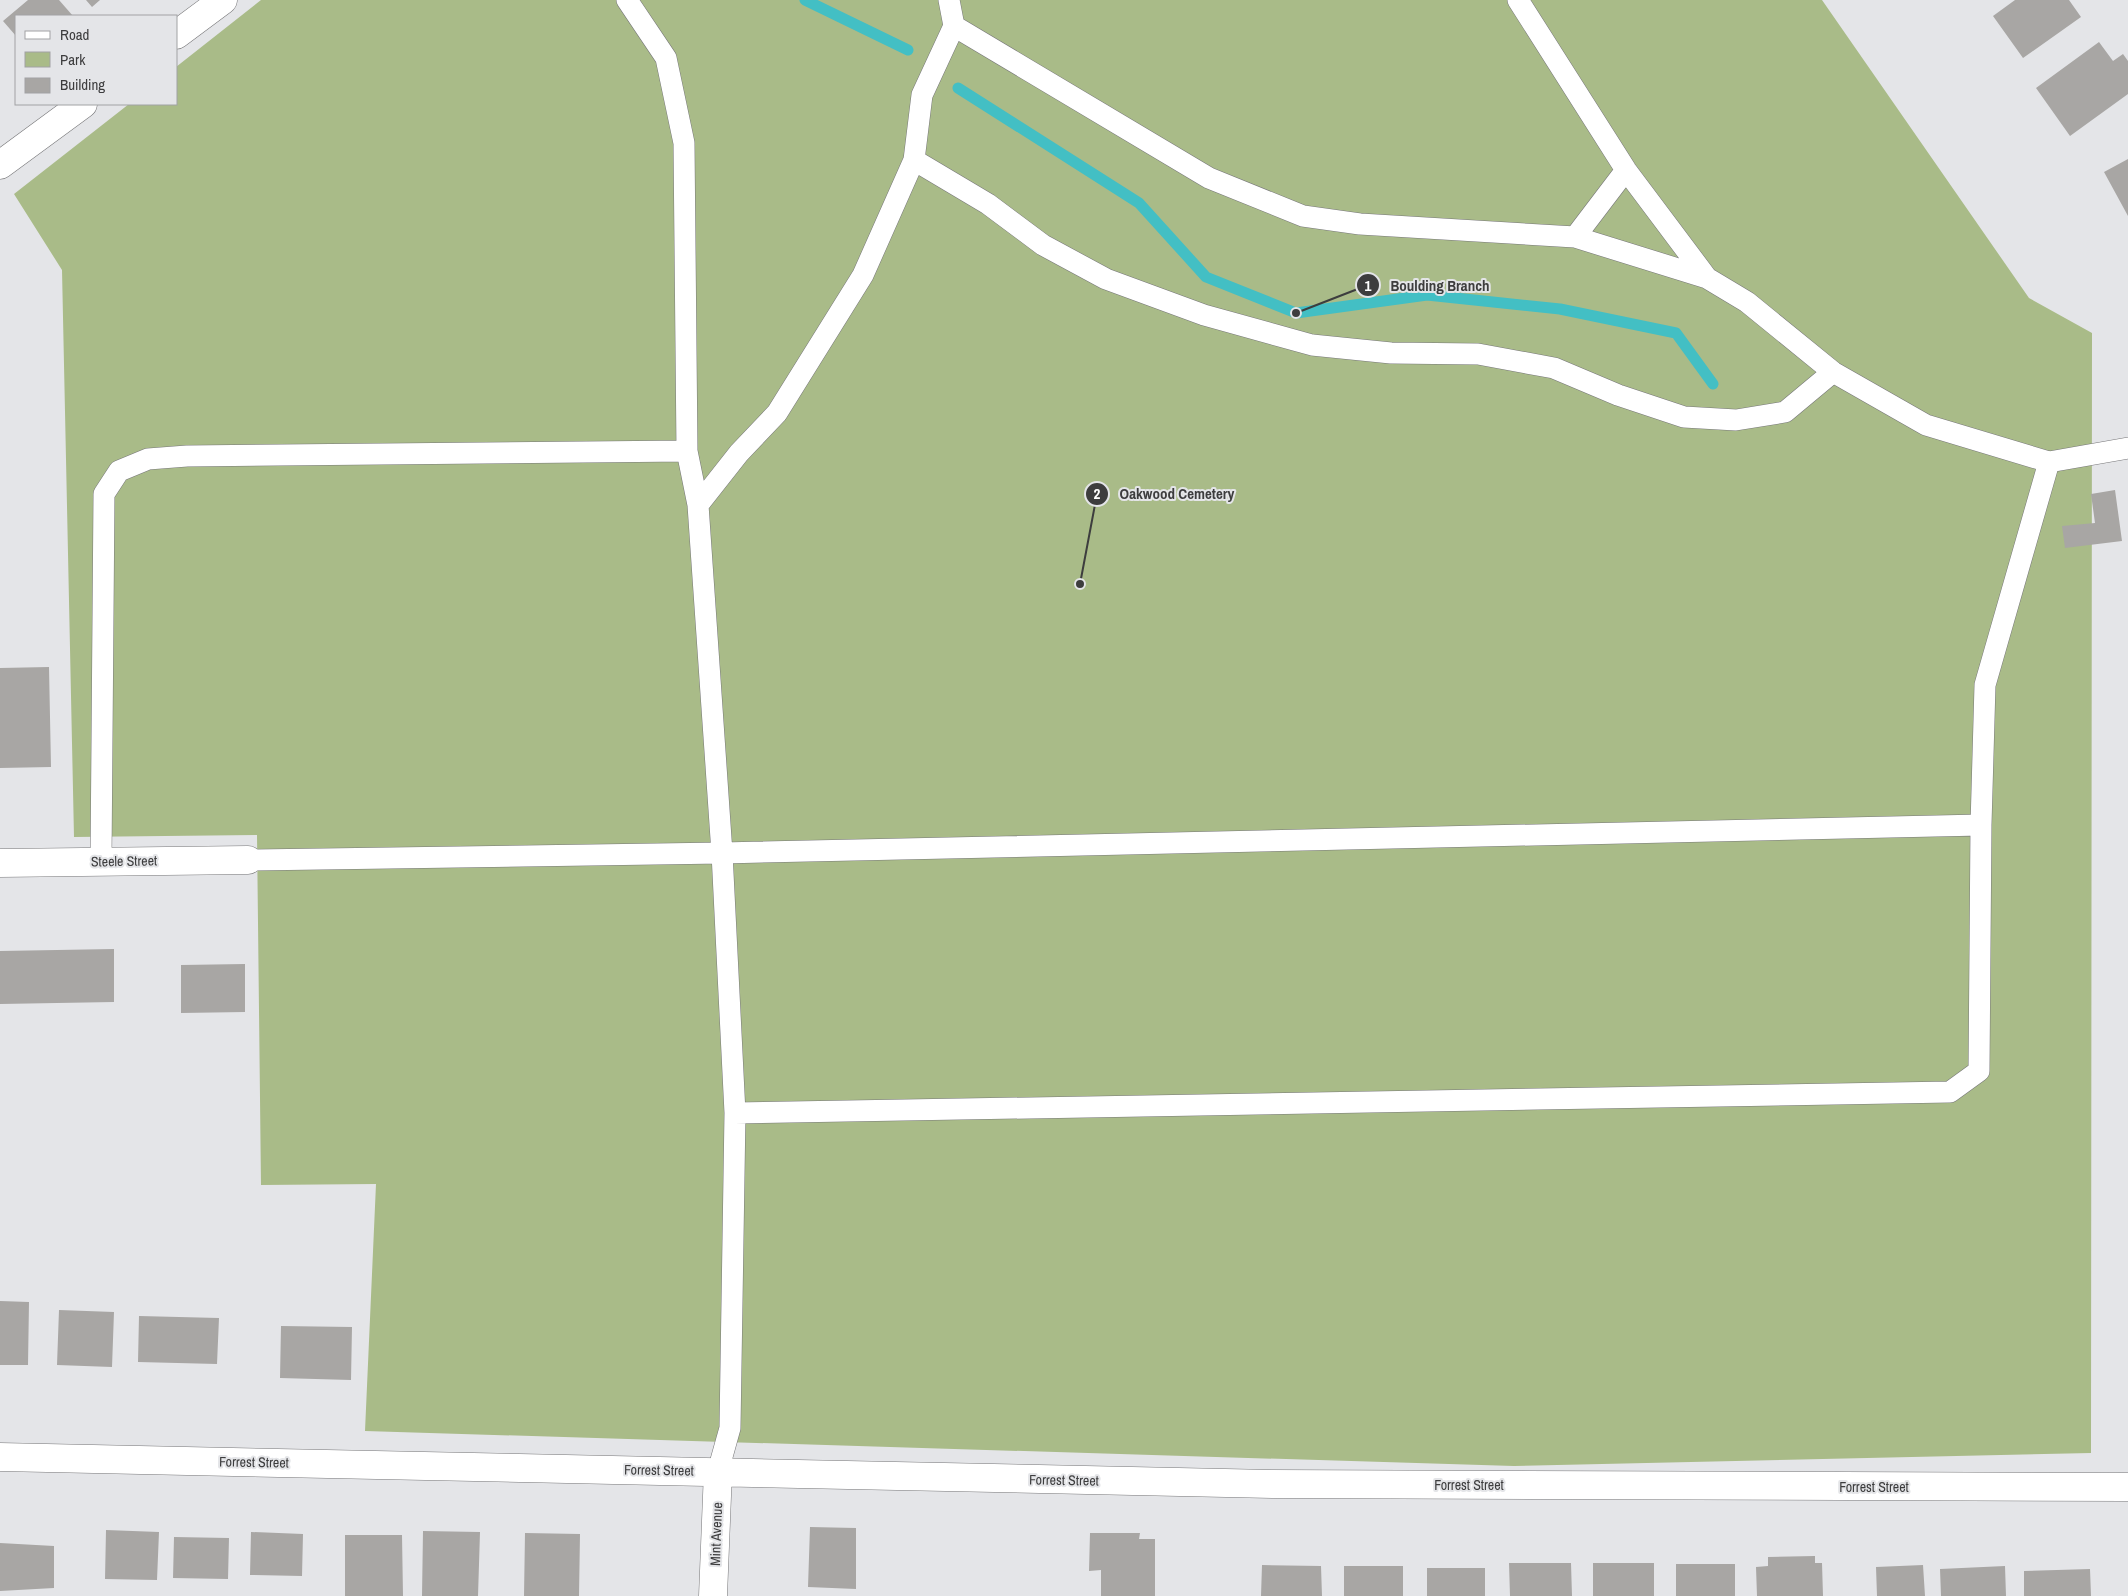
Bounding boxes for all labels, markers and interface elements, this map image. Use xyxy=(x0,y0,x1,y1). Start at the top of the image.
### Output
legend xyxy=(15,15,178,105)
text: Road xyxy=(60,24,89,45)
text: Park xyxy=(60,49,86,70)
text: Building xyxy=(60,74,105,95)
callout: Boulding Branch xyxy=(1356,270,1500,300)
text: 1 xyxy=(1365,275,1372,296)
text: Boulding Branch xyxy=(1390,275,1490,296)
callout: Oakwood Cemetery xyxy=(1085,479,1245,509)
text: 2 xyxy=(1094,483,1101,504)
text: Oakwood Cemetery xyxy=(1120,483,1235,504)
street label: Steele Street xyxy=(91,851,157,871)
street label: Forrest Street xyxy=(219,1452,289,1472)
street label: Forrest Street xyxy=(624,1460,694,1480)
street label: Forrest Street xyxy=(1029,1470,1099,1490)
street label: Forrest Street xyxy=(1434,1476,1504,1494)
street label: Forrest Street xyxy=(1839,1478,1909,1496)
street label: Mint Avenue xyxy=(706,1502,726,1566)

